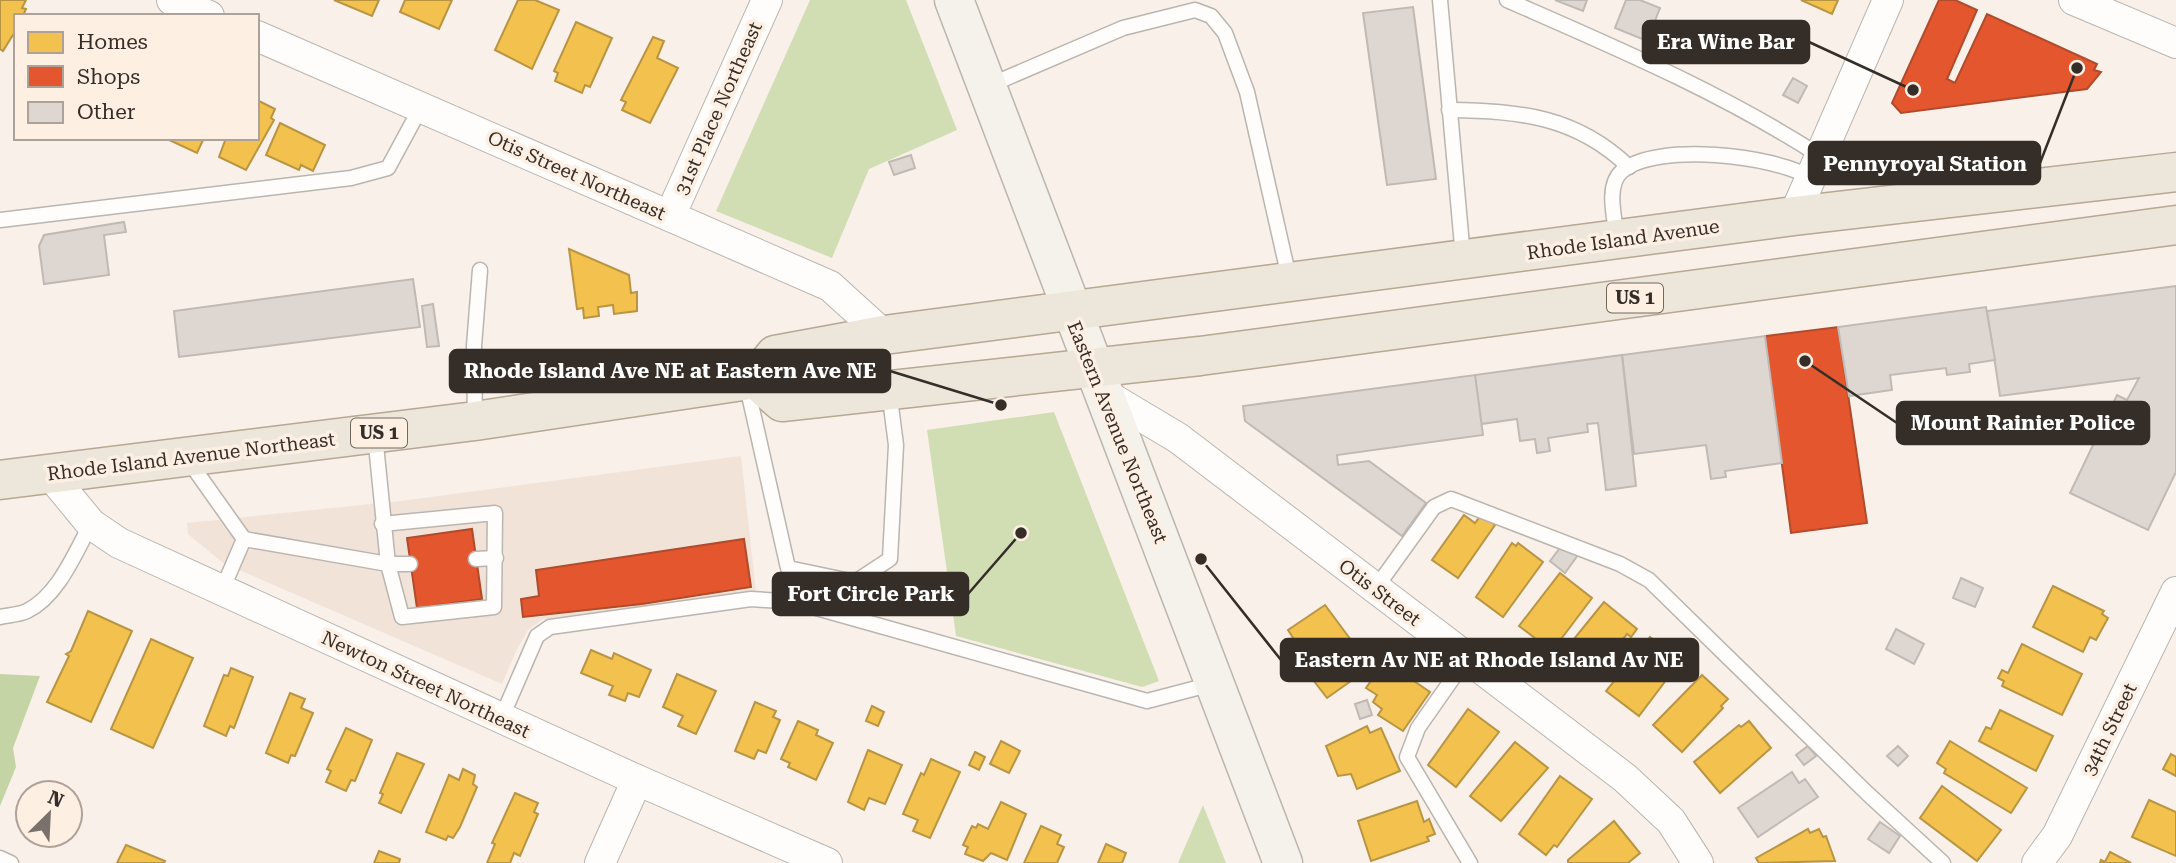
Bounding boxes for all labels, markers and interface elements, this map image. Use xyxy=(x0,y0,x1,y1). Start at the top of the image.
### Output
legend xyxy=(14,14,259,140)
street label: 31st Place Northeast xyxy=(670,18,767,198)
callout: Era Wine Bar xyxy=(1643,21,1809,63)
text: Homes xyxy=(77,30,148,54)
text: Era Wine Bar xyxy=(1657,30,1795,54)
text: Shops xyxy=(77,65,140,89)
text: Other xyxy=(77,100,136,124)
street label: Otis Street Northeast xyxy=(484,126,669,225)
callout: Pennyroyal Station xyxy=(1809,142,2040,184)
text: Pennyroyal Station xyxy=(1823,152,2027,176)
street label: Rhode Island Avenue xyxy=(1525,215,1721,264)
road number: US 1 xyxy=(1607,284,1663,312)
street label: Eastern Avenue Northeast xyxy=(1062,318,1173,547)
callout: Rhode Island Ave NE at Eastern Ave NE xyxy=(450,350,890,392)
text: Rhode Island Ave NE at Eastern Ave NE xyxy=(464,359,876,383)
callout: Mount Rainier Police xyxy=(1897,402,2149,444)
text: Mount Rainier Police xyxy=(1911,411,2135,435)
road number: US 1 xyxy=(351,418,407,447)
street label: Rhode Island Avenue Northeast xyxy=(46,427,336,486)
street label: Otis Street xyxy=(1334,554,1425,631)
callout: Fort Circle Park xyxy=(773,573,968,615)
text: Fort Circle Park xyxy=(787,582,955,606)
street label: Newton Street Northeast xyxy=(318,626,534,743)
callout: Eastern Av NE at Rhode Island Av NE xyxy=(1281,639,1698,681)
text: Eastern Av NE at Rhode Island Av NE xyxy=(1295,648,1683,672)
street label: 34th Street xyxy=(2077,679,2142,779)
north arrow xyxy=(14,779,84,849)
text: N xyxy=(44,785,67,813)

